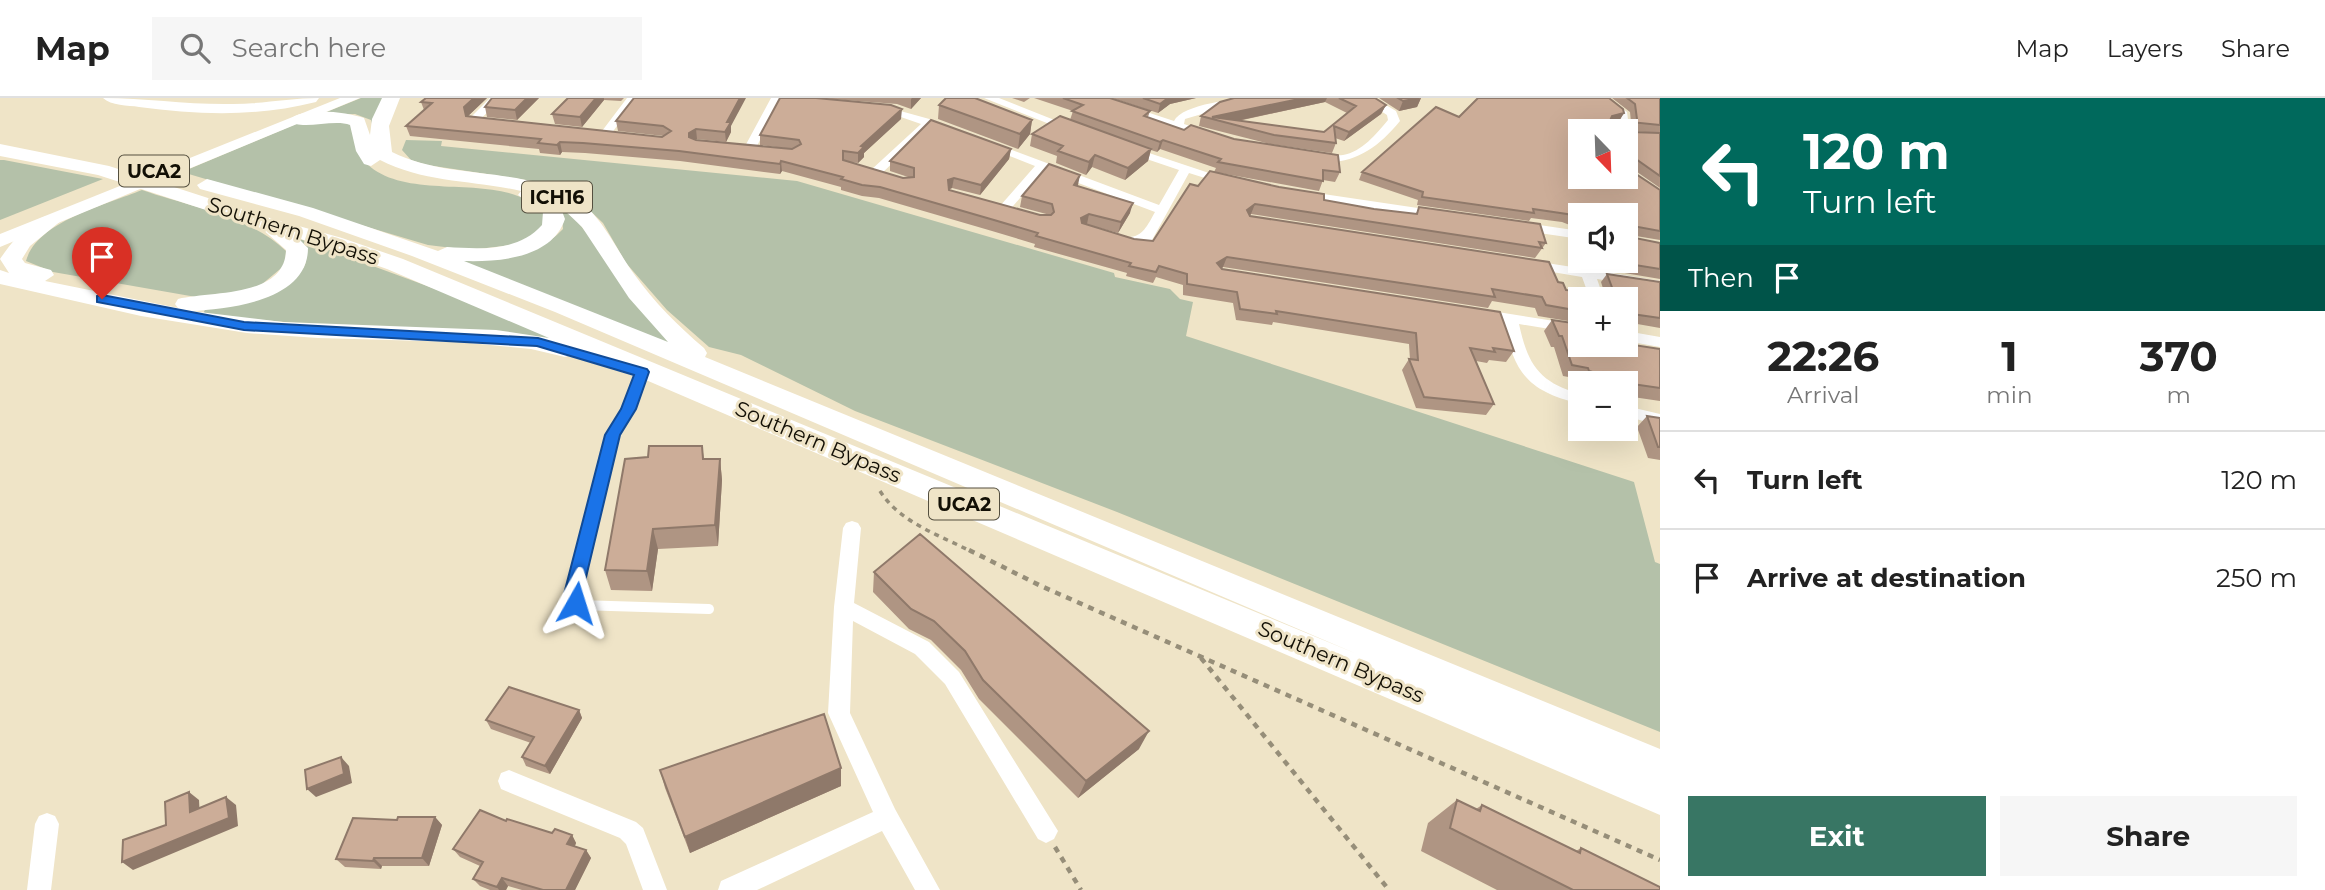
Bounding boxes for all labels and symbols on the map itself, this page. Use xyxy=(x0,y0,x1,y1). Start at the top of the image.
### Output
north arrow xyxy=(1568,119,1638,189)
road number: UCA2 xyxy=(119,156,189,186)
road number: ICH16 xyxy=(522,181,592,212)
street label: Southern Bypass xyxy=(205,191,382,270)
pin xyxy=(72,227,132,299)
street label: Southern Bypass xyxy=(731,395,905,488)
road number: UCA2 xyxy=(929,488,999,520)
position arrow xyxy=(539,566,613,640)
street label: Southern Bypass xyxy=(1254,615,1428,708)

